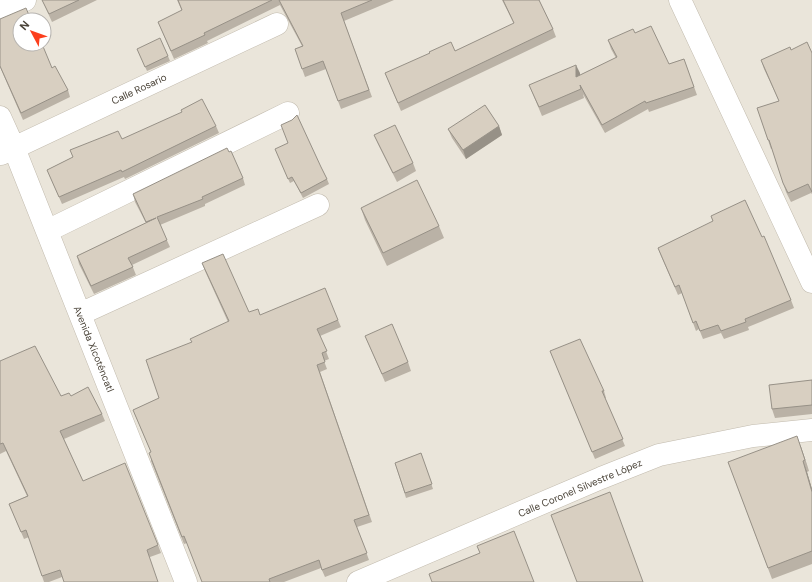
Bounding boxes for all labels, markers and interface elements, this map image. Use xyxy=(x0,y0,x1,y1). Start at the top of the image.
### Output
north arrow xyxy=(12,12,52,52)
text: N xyxy=(17,18,32,33)
street label: Calle Rosario xyxy=(109,71,169,107)
street label: Avenida Xicoténcatl xyxy=(71,304,117,394)
street label: Calle Coronel Silvestre López xyxy=(516,456,644,520)

